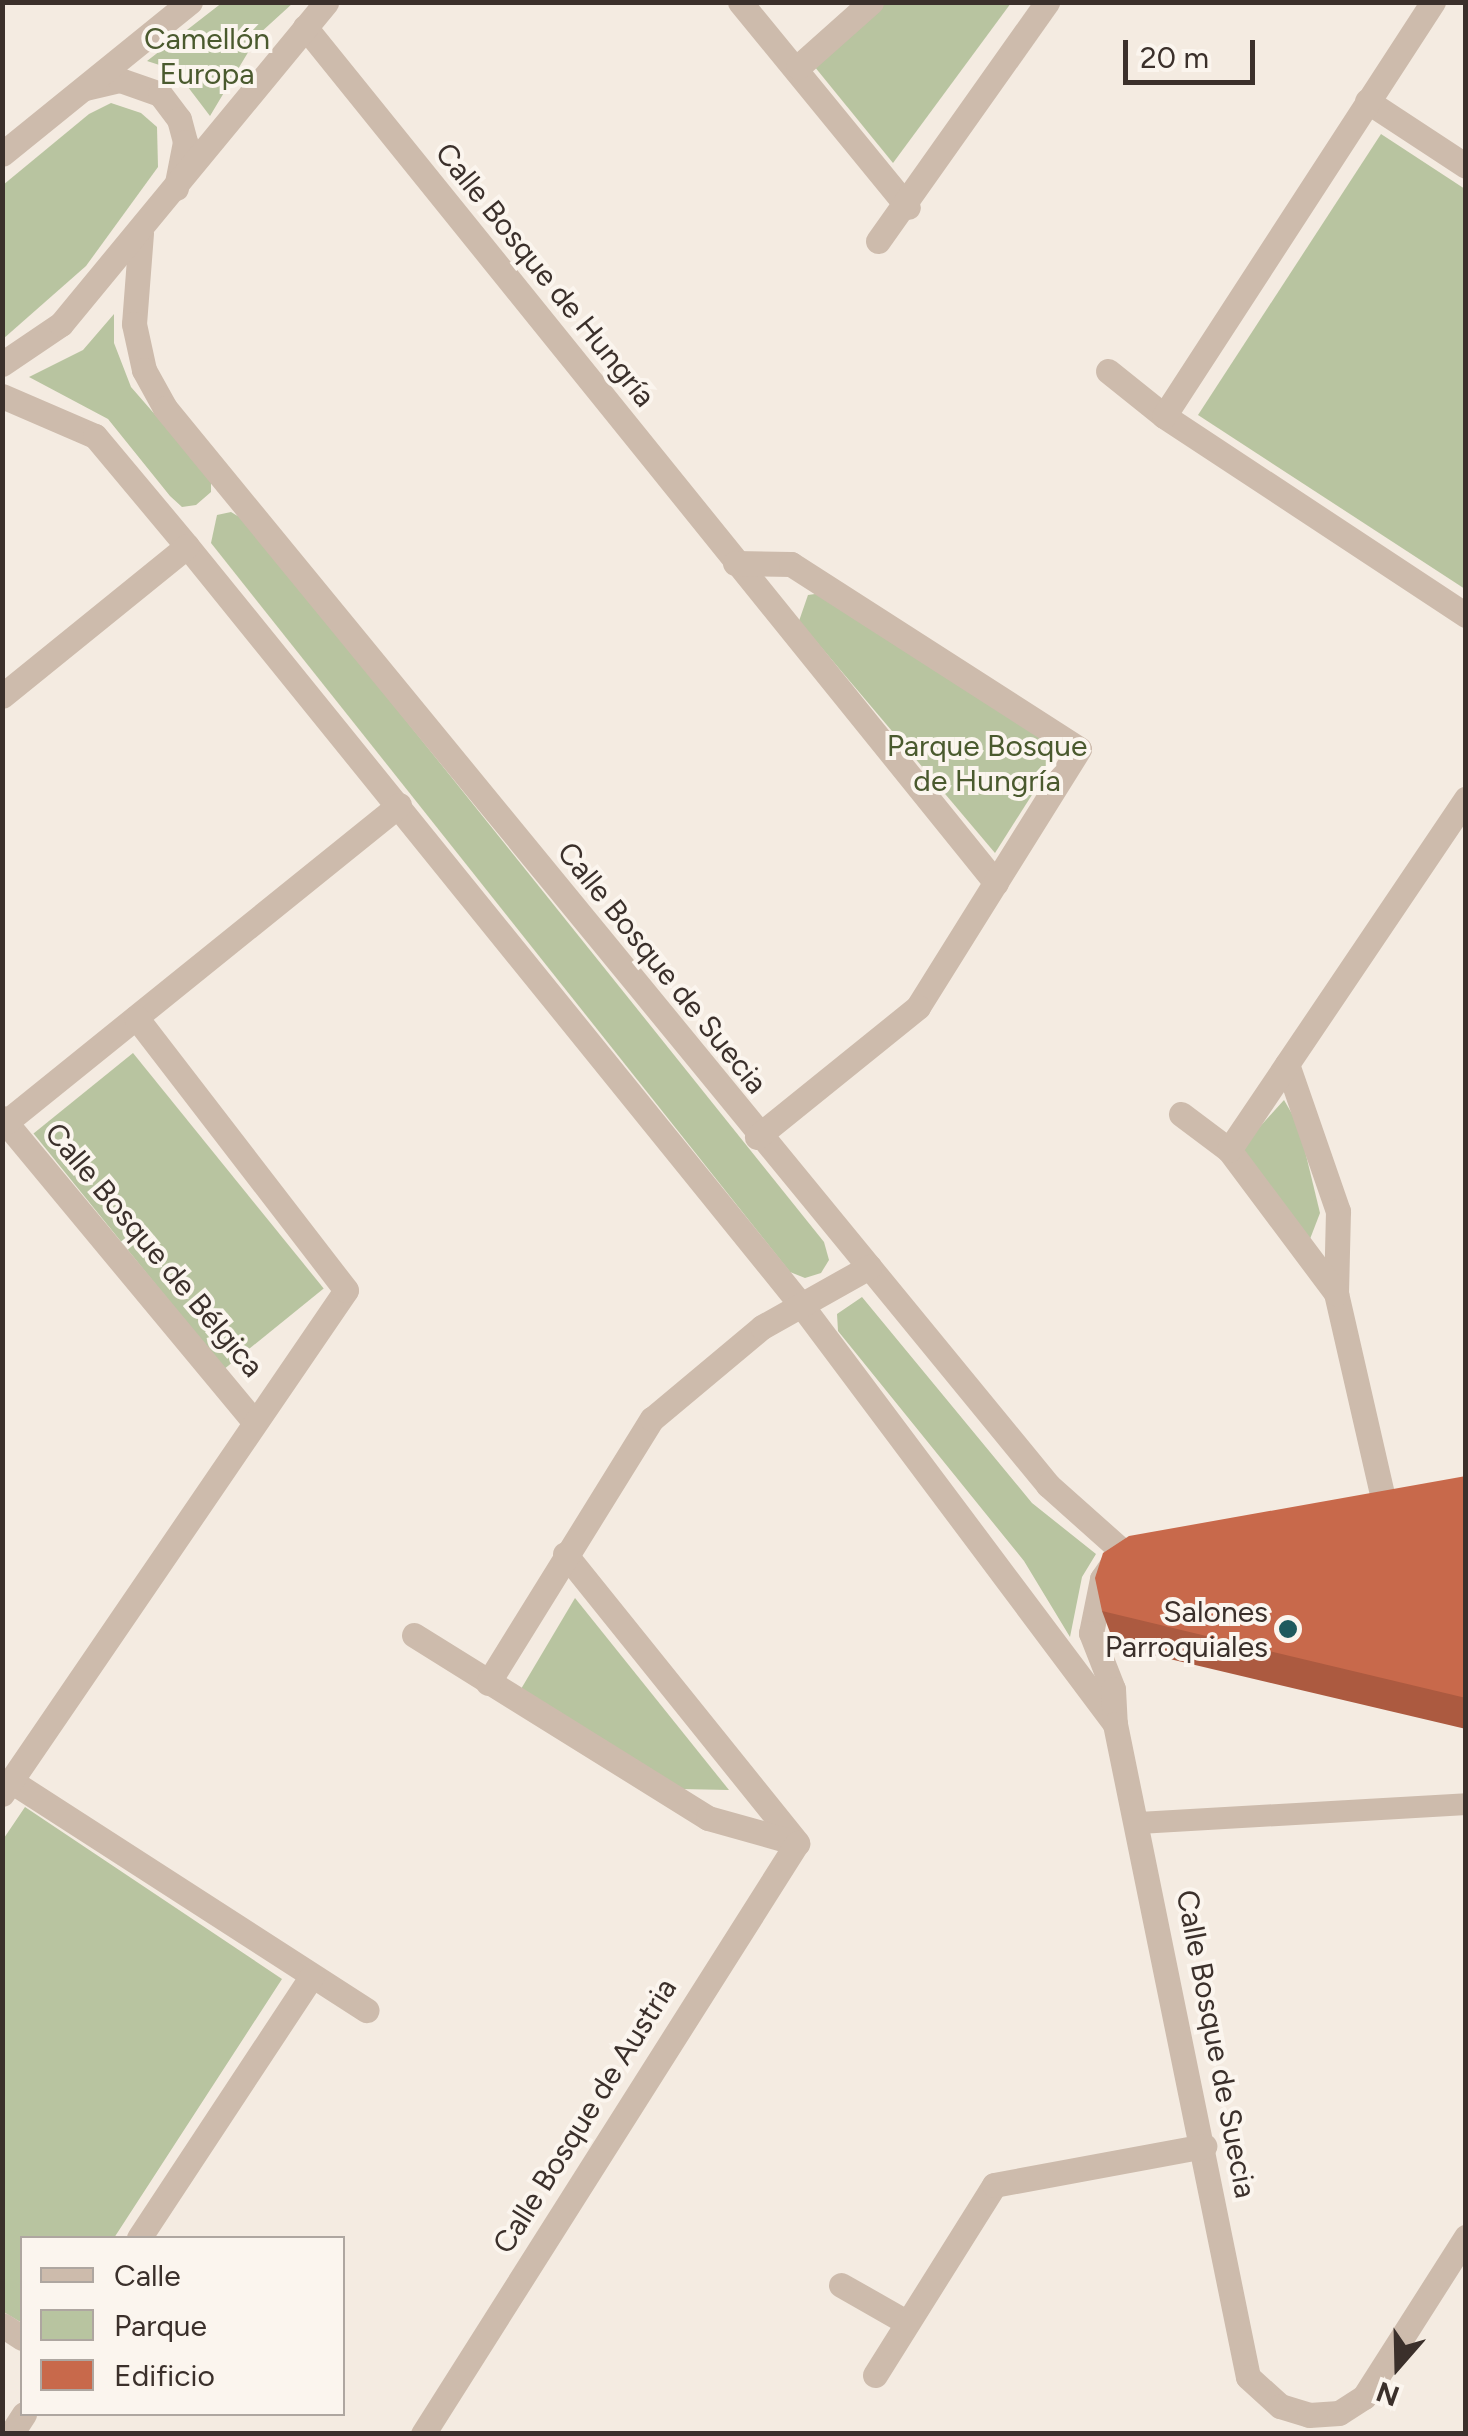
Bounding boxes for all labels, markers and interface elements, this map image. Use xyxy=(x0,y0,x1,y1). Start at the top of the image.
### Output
scale bar xyxy=(1128,20,1260,82)
park label: Camellón Europa xyxy=(144,21,270,92)
text: 20 m xyxy=(1140,39,1209,76)
street label: Calle Bosque de Hungría xyxy=(428,136,662,414)
park label: Parque Bosque de Hungría xyxy=(887,728,1087,798)
street label: Calle Bosque de Suecia xyxy=(550,835,774,1101)
street label: Calle Bosque de Bélgica xyxy=(37,1116,271,1384)
place label: Salones Parroquiales xyxy=(1105,1594,1268,1664)
marker: Salones Parroquiales xyxy=(1277,1618,1299,1640)
street label: Calle Bosque de Suecia xyxy=(1168,1887,1264,2201)
street label: Calle Bosque de Austria xyxy=(486,1972,684,2260)
legend xyxy=(20,2236,345,2416)
text: Calle xyxy=(114,2257,181,2294)
text: Parque xyxy=(114,2307,207,2344)
north arrow xyxy=(1348,2316,1448,2416)
text: Edificio xyxy=(114,2357,215,2394)
text: N xyxy=(1372,2375,1404,2414)

